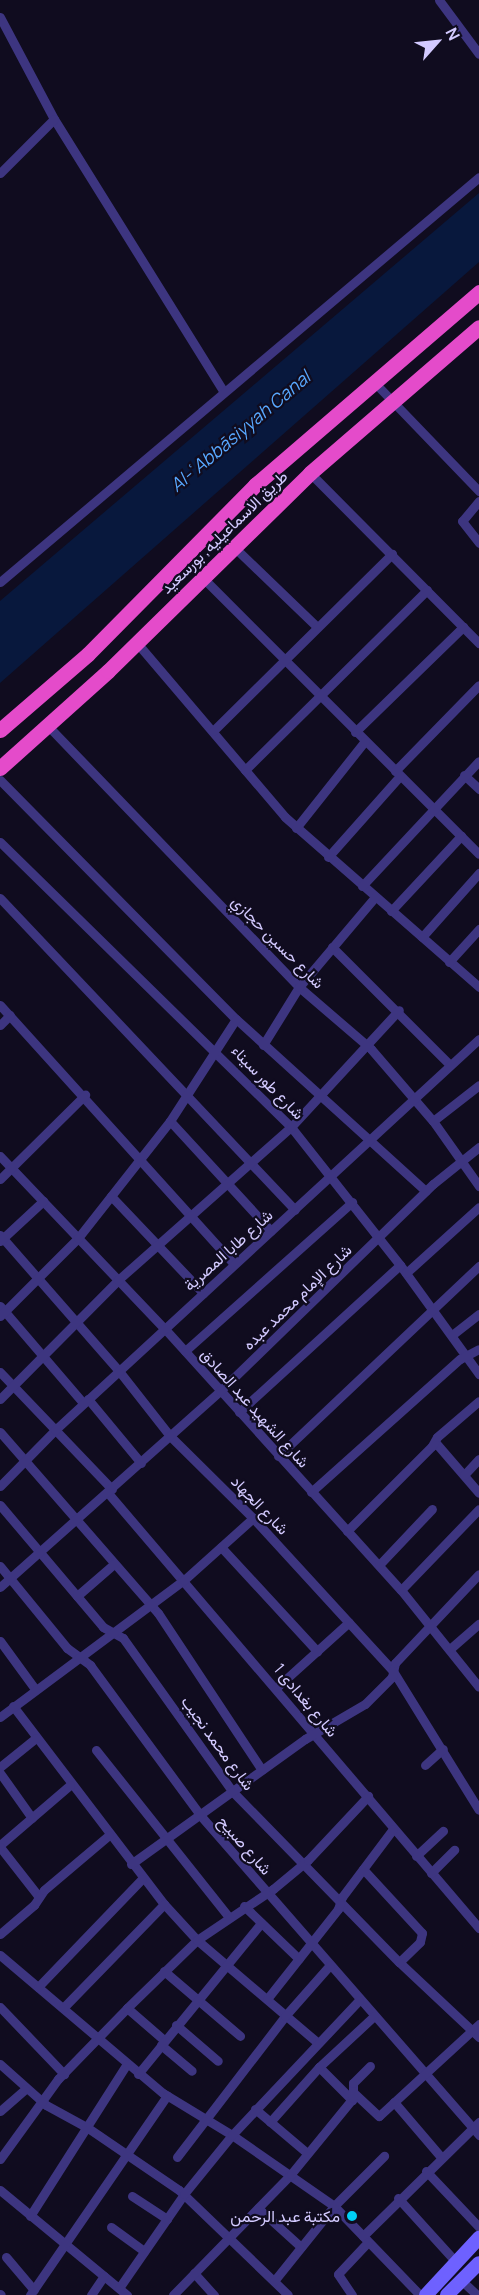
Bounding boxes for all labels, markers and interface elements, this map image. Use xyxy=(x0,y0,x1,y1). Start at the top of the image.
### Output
north arrow xyxy=(407,12,467,72)
text: N xyxy=(441,24,465,44)
water label: Al-ʿAbbāsiyyah Canal xyxy=(166,366,314,496)
street label: طريق الاسماعيليه, بورسعيد xyxy=(157,466,291,598)
street label: شارع حسين حجازي xyxy=(228,892,328,992)
street label: شارع طور سيناء xyxy=(228,1041,308,1123)
street label: شارع طابا المصرية xyxy=(180,1205,276,1295)
street label: شارع الإمام محمد عبده xyxy=(239,1240,355,1354)
street label: شارع الشهيد عبد الصادق xyxy=(197,1345,313,1471)
street label: شارع الجهاد xyxy=(227,1472,293,1538)
street label: شارع بغدادى 1 xyxy=(270,1659,342,1741)
street label: شارع محمد نجيب xyxy=(177,1692,259,1794)
street label: شارع صبيح xyxy=(214,1812,276,1878)
place label: مكتبة عبد الرحمن xyxy=(230,2206,340,2226)
marker: مكتبة عبد الرحمن xyxy=(345,2209,359,2223)

